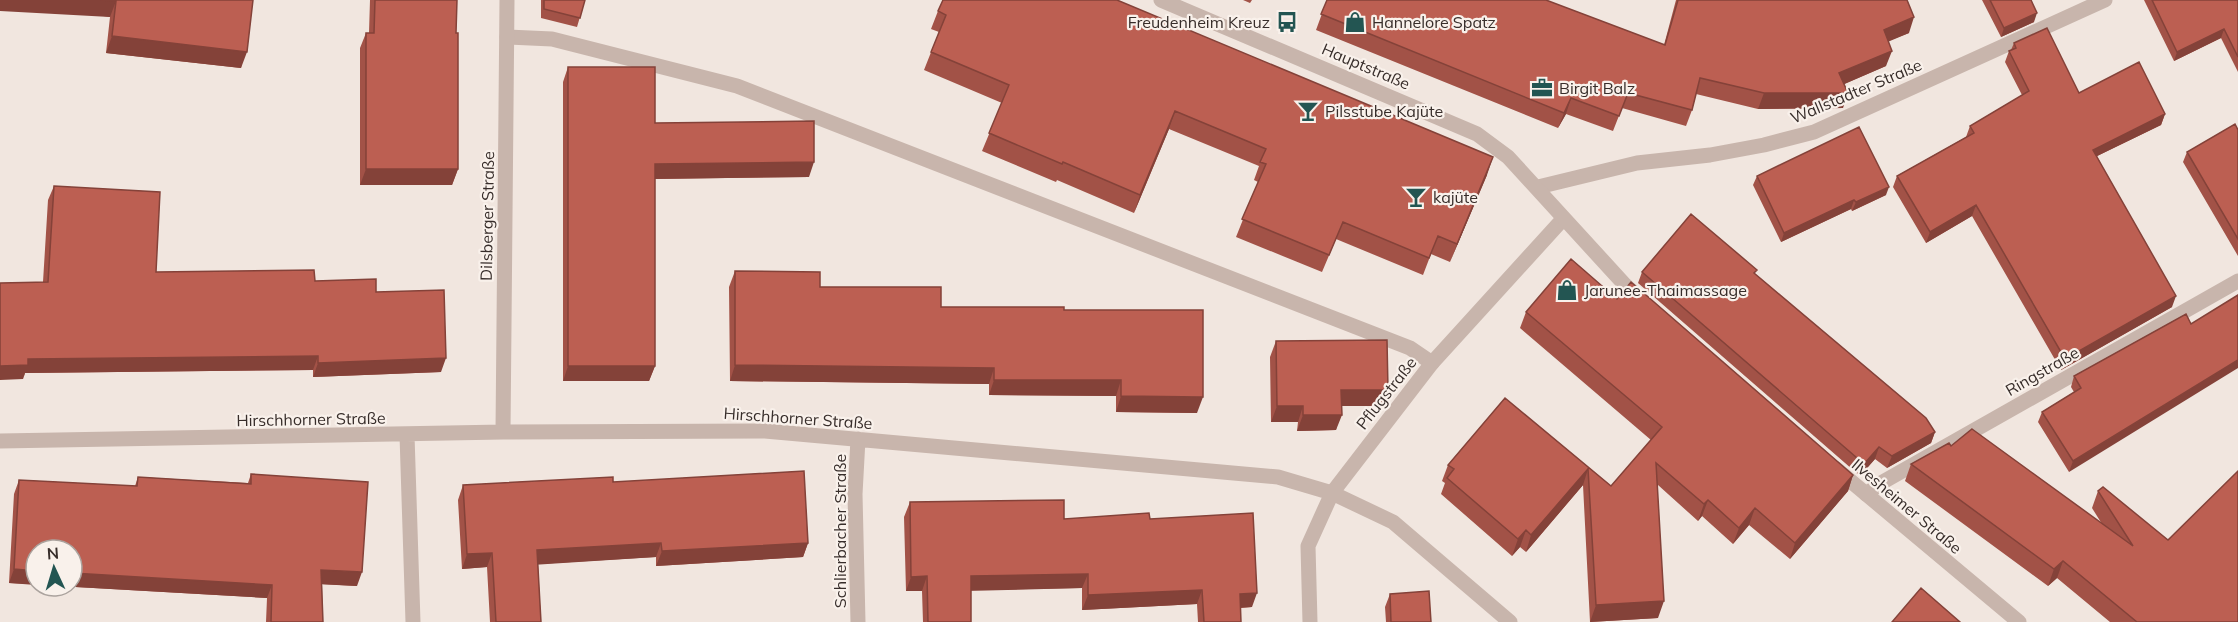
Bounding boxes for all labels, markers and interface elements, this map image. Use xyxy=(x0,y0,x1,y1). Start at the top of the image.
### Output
bus stop icon: Freudenheim Kreuz xyxy=(1275,10,1299,34)
shop icon: Hannelore Spatz xyxy=(1343,10,1367,34)
place label: Freudenheim Kreuz xyxy=(1128,12,1270,32)
place label: Hannelore Spatz xyxy=(1372,12,1496,32)
street label: Hauptstraße xyxy=(1319,38,1413,94)
street label: Wallstadter Straße xyxy=(1787,54,1925,128)
office icon: Birgit Balz xyxy=(1530,76,1554,100)
place label: Birgit Balz xyxy=(1559,78,1635,98)
bar icon: Pilsstube Kajüte xyxy=(1296,99,1320,123)
place label: Pilsstube Kajüte xyxy=(1325,101,1443,121)
street label: Dilsberger Straße xyxy=(476,151,498,281)
bar icon: kajüte xyxy=(1404,185,1428,209)
place label: kajüte xyxy=(1433,187,1478,207)
shop icon: Jarunee-Thaimassage xyxy=(1555,278,1579,302)
place label: Jarunee-Thaimassage xyxy=(1584,280,1747,300)
street label: Ringstraße xyxy=(2002,342,2082,400)
street label: Pflugstraße xyxy=(1352,353,1420,433)
street label: Hirschhorner Straße xyxy=(723,403,873,433)
street label: Hirschhorner Straße xyxy=(236,408,386,430)
street label: Schlierbacher Straße xyxy=(830,454,850,608)
street label: Ilvesheimer Straße xyxy=(1848,454,1966,558)
north arrow xyxy=(24,538,84,598)
text: N xyxy=(46,543,60,563)

